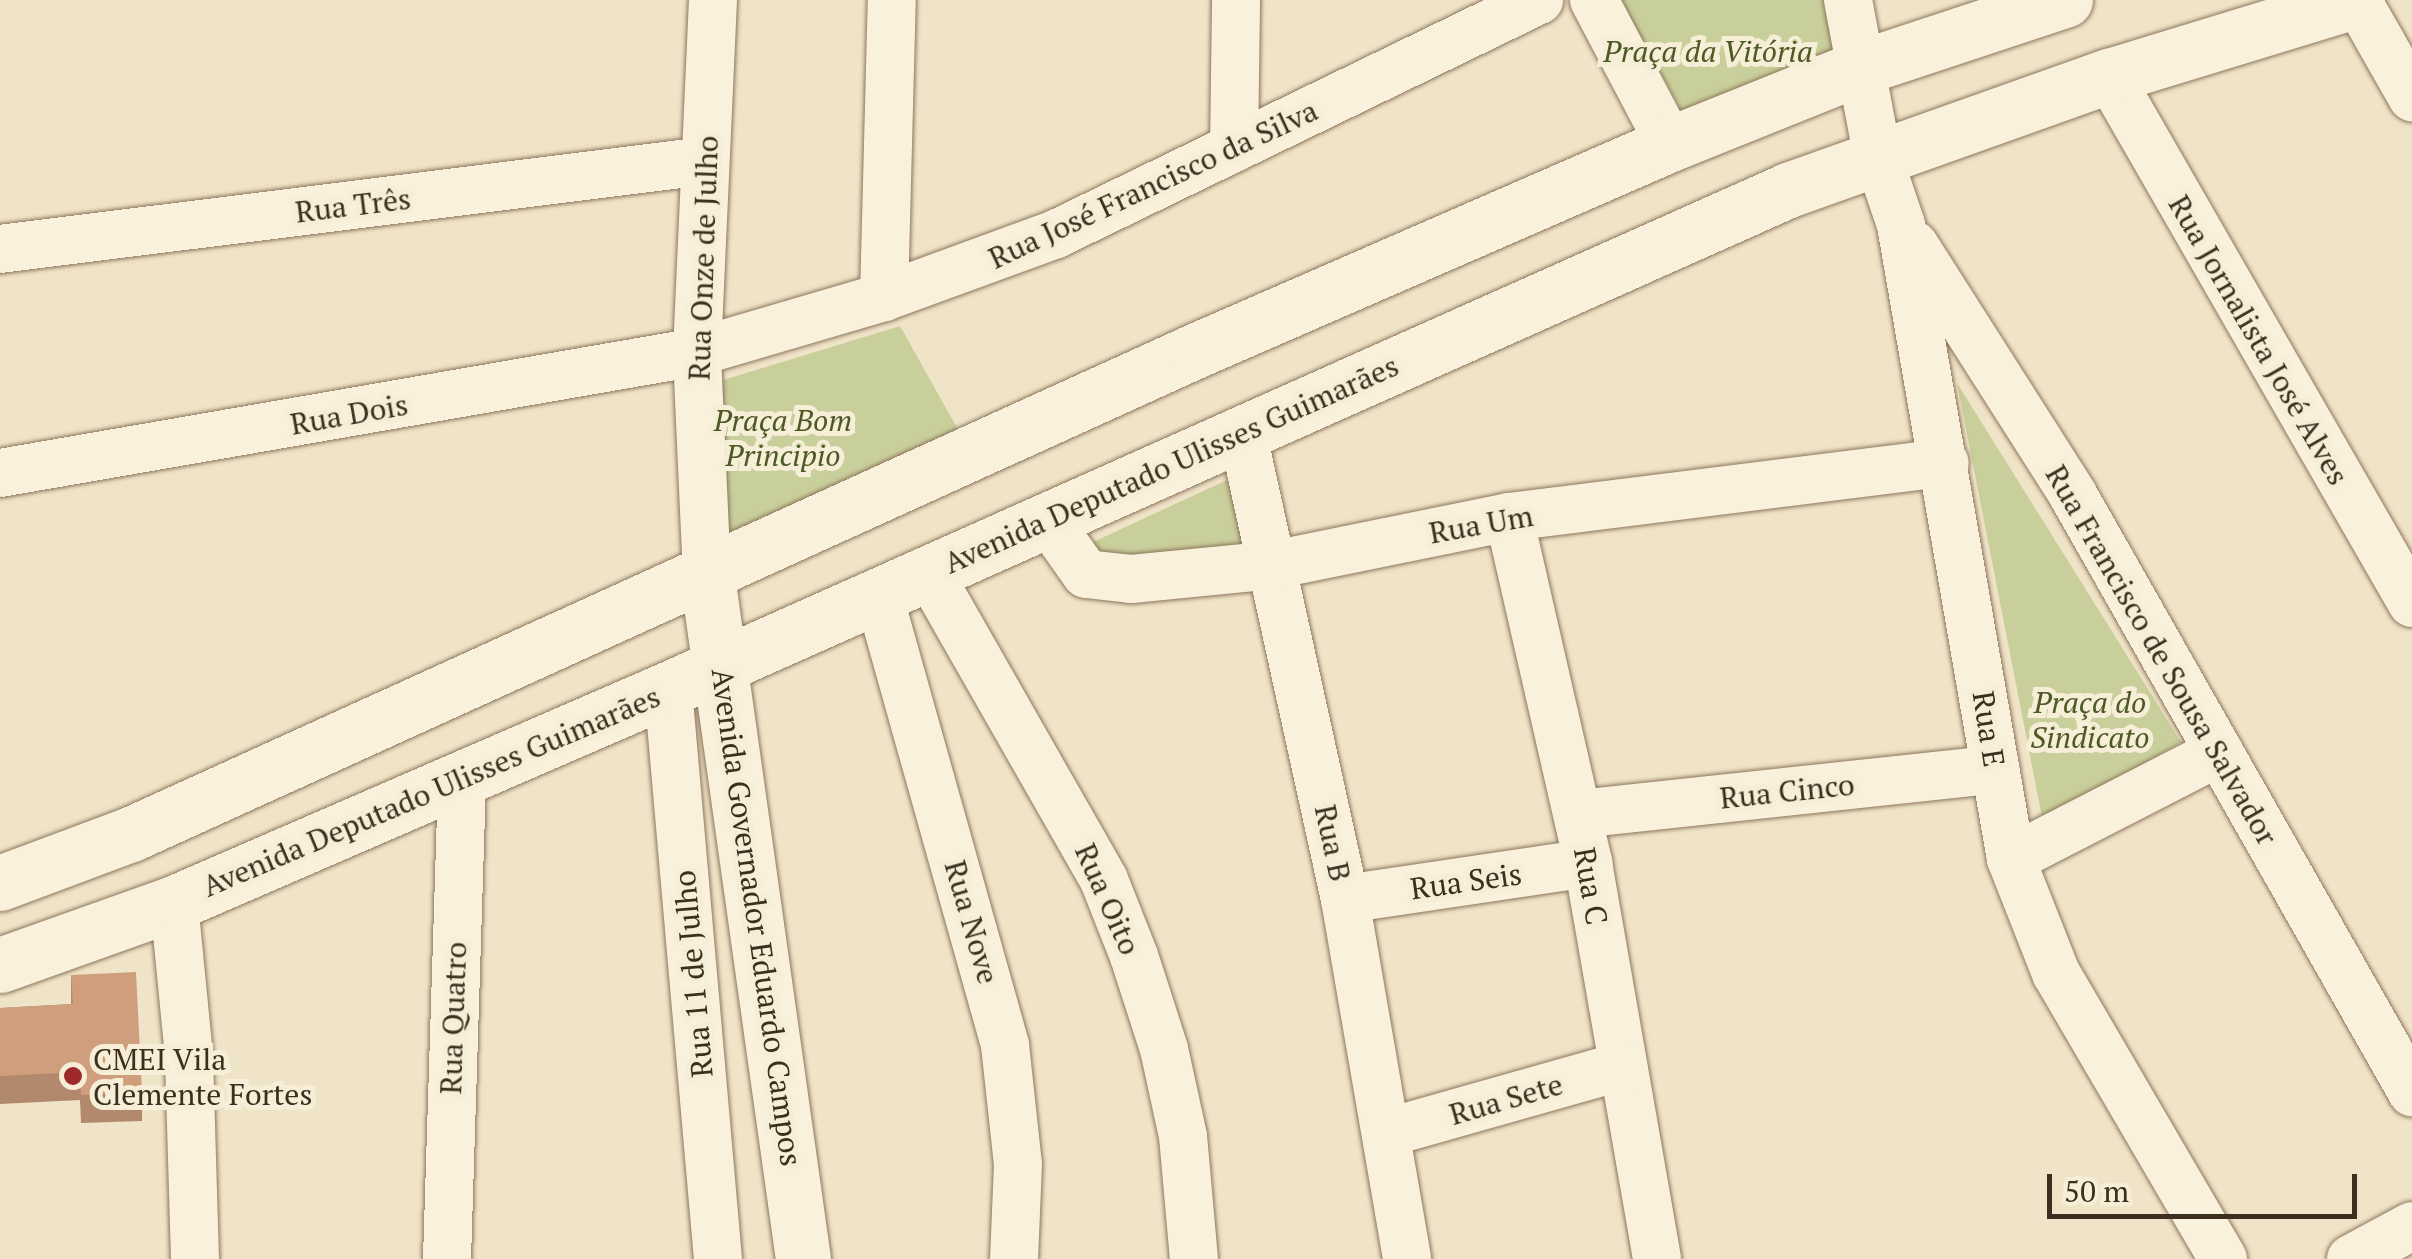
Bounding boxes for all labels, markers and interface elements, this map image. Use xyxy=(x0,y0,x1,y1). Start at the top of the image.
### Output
park label: Praça da Vitória xyxy=(1603,33,1813,69)
street label: Rua José Francisco da Silva xyxy=(983,92,1323,276)
street label: Rua Onze de Julho xyxy=(681,135,725,381)
street label: Rua Três xyxy=(293,180,413,230)
street label: Rua Jornalista José Alves xyxy=(2161,188,2357,492)
street label: Avenida Deputado Ulisses Guimarães xyxy=(938,347,1404,581)
street label: Rua Dois xyxy=(287,386,411,442)
park label: Praça Bom Principio xyxy=(714,402,852,472)
street label: Rua Francisco de Sousa Salvador xyxy=(2038,459,2286,851)
street label: Rua Um xyxy=(1426,497,1536,551)
street label: Avenida Governador Eduardo Campos xyxy=(704,666,810,1168)
street label: Avenida Deputado Ulisses Guimarães xyxy=(197,678,665,904)
park label: Praça do Sindicato xyxy=(2030,684,2150,754)
street label: Rua E xyxy=(1965,689,2013,769)
street label: Rua Cinco xyxy=(1718,766,1856,816)
street label: Rua B xyxy=(1307,801,1359,885)
street label: Rua Oito xyxy=(1068,838,1148,960)
street label: Rua C xyxy=(1566,844,1616,928)
street label: Rua Seis xyxy=(1408,855,1524,907)
street label: Rua Nove xyxy=(937,856,1007,988)
street label: Rua 11 de Julho xyxy=(666,869,720,1079)
street label: Rua Quatro xyxy=(432,941,474,1095)
place label: CMEI Vila Clemente Fortes xyxy=(93,1041,312,1112)
marker: CMEI Vila Clemente Fortes xyxy=(62,1065,84,1087)
street label: Rua Sete xyxy=(1445,1066,1567,1132)
scale bar xyxy=(2052,1154,2362,1216)
text: 50 m xyxy=(2064,1171,2129,1211)

